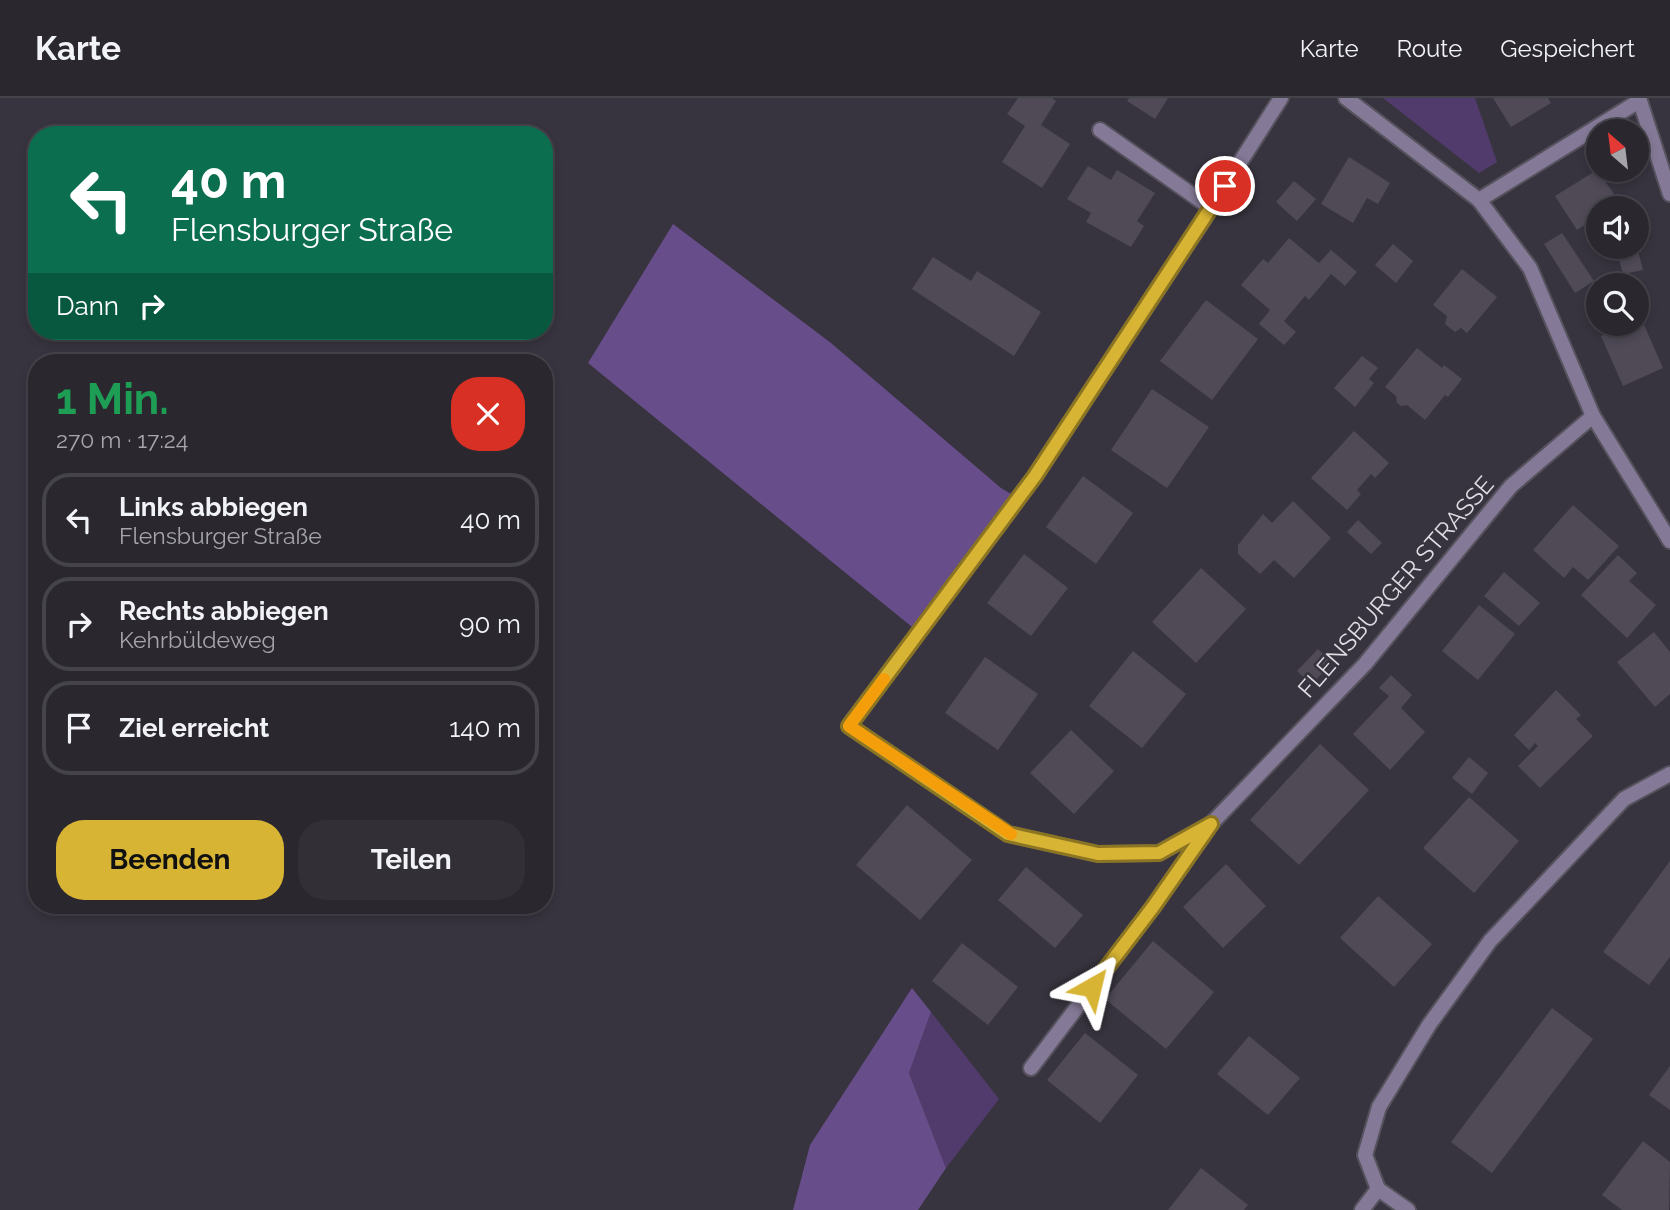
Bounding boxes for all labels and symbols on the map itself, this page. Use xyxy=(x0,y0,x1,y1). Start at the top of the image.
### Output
north arrow xyxy=(1586,119,1648,182)
pin xyxy=(1195,156,1255,216)
street label: FLENSBURGER STRASSE xyxy=(1292,470,1500,703)
position arrow xyxy=(1055,950,1129,1024)

